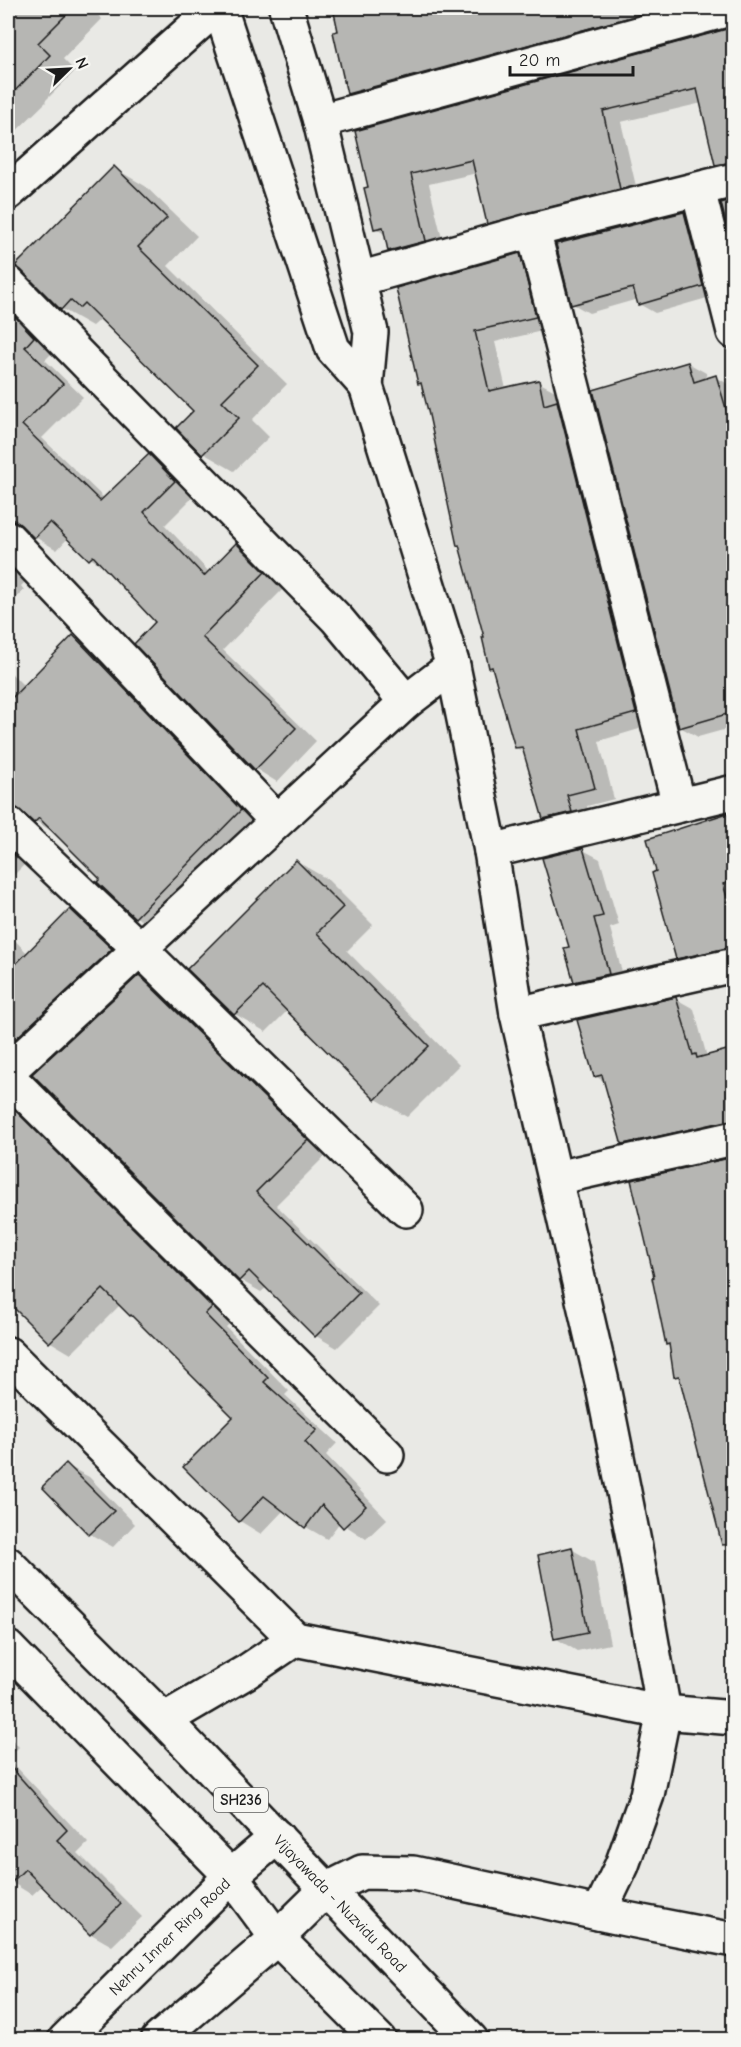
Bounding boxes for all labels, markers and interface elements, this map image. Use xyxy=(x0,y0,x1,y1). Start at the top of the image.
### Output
north arrow xyxy=(39,39,99,99)
scale bar xyxy=(510,39,633,77)
text: 20 m xyxy=(519,50,560,71)
text: N xyxy=(71,55,92,72)
road number: SH236 xyxy=(214,1788,268,1812)
street label: Vijayawada - Nuzvidu Road xyxy=(270,1832,410,1976)
street label: Nehru Inner Ring Road xyxy=(106,1875,234,1999)

